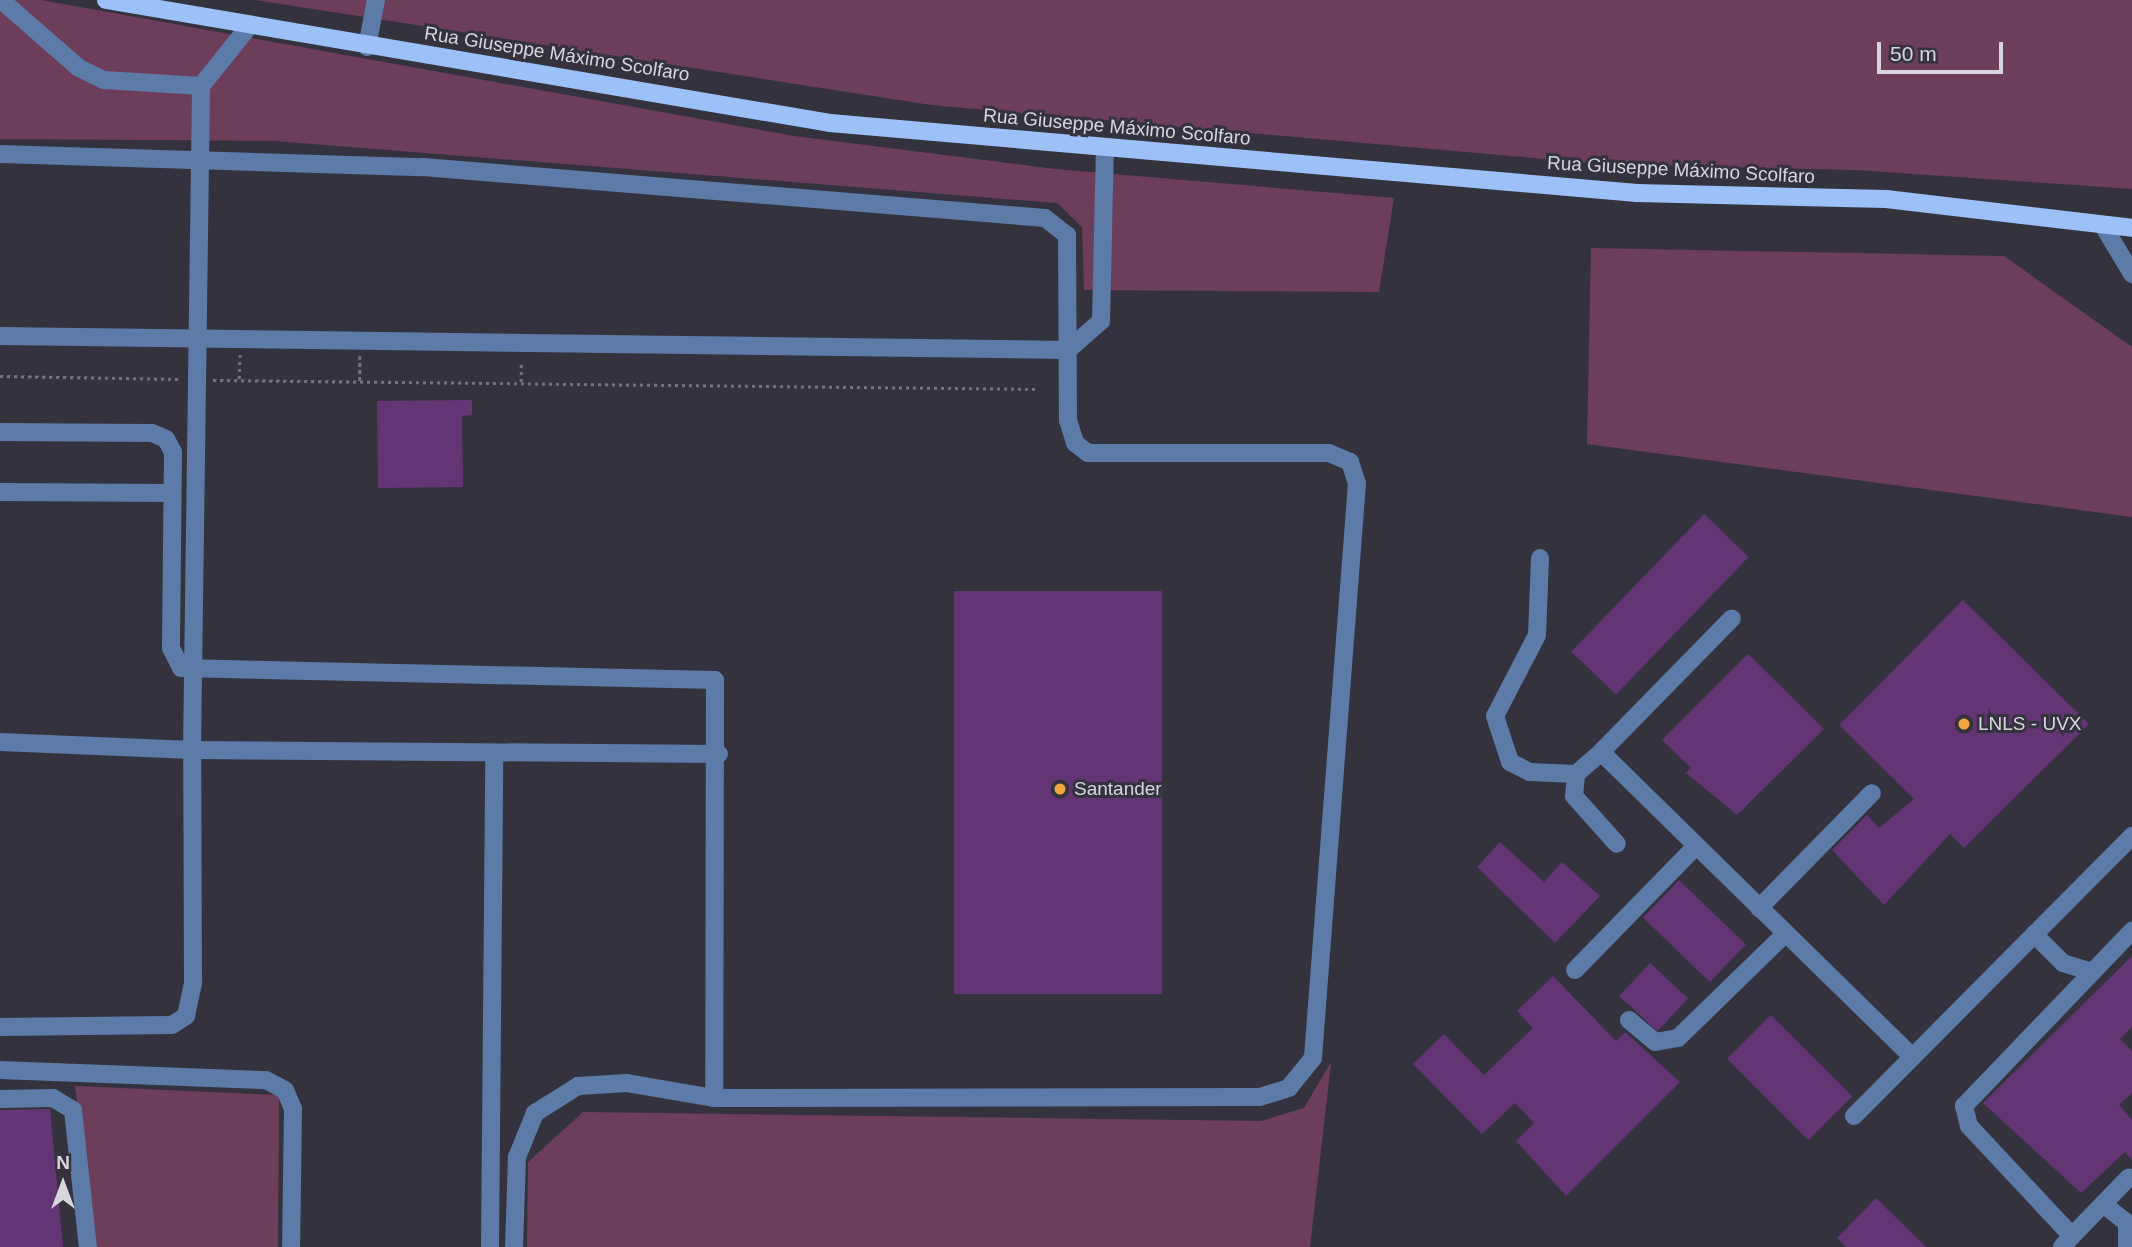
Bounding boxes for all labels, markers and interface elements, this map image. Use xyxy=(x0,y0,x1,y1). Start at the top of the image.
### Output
street label: Rua Giuseppe Máximo Scolfaro xyxy=(423,22,691,86)
scale bar xyxy=(1880,28,2006,72)
text: 50 m xyxy=(1890,42,1937,65)
street label: Rua Giuseppe Máximo Scolfaro xyxy=(982,104,1252,150)
street label: Rua Giuseppe Máximo Scolfaro xyxy=(1546,152,1816,188)
place label: LNLS - UVX xyxy=(1978,713,2081,735)
marker: LNLS - UVX xyxy=(1956,716,1972,732)
place label: Santander xyxy=(1074,778,1162,800)
marker: Santander xyxy=(1052,781,1068,797)
north arrow xyxy=(28,1149,98,1219)
text: N xyxy=(56,1152,70,1173)

